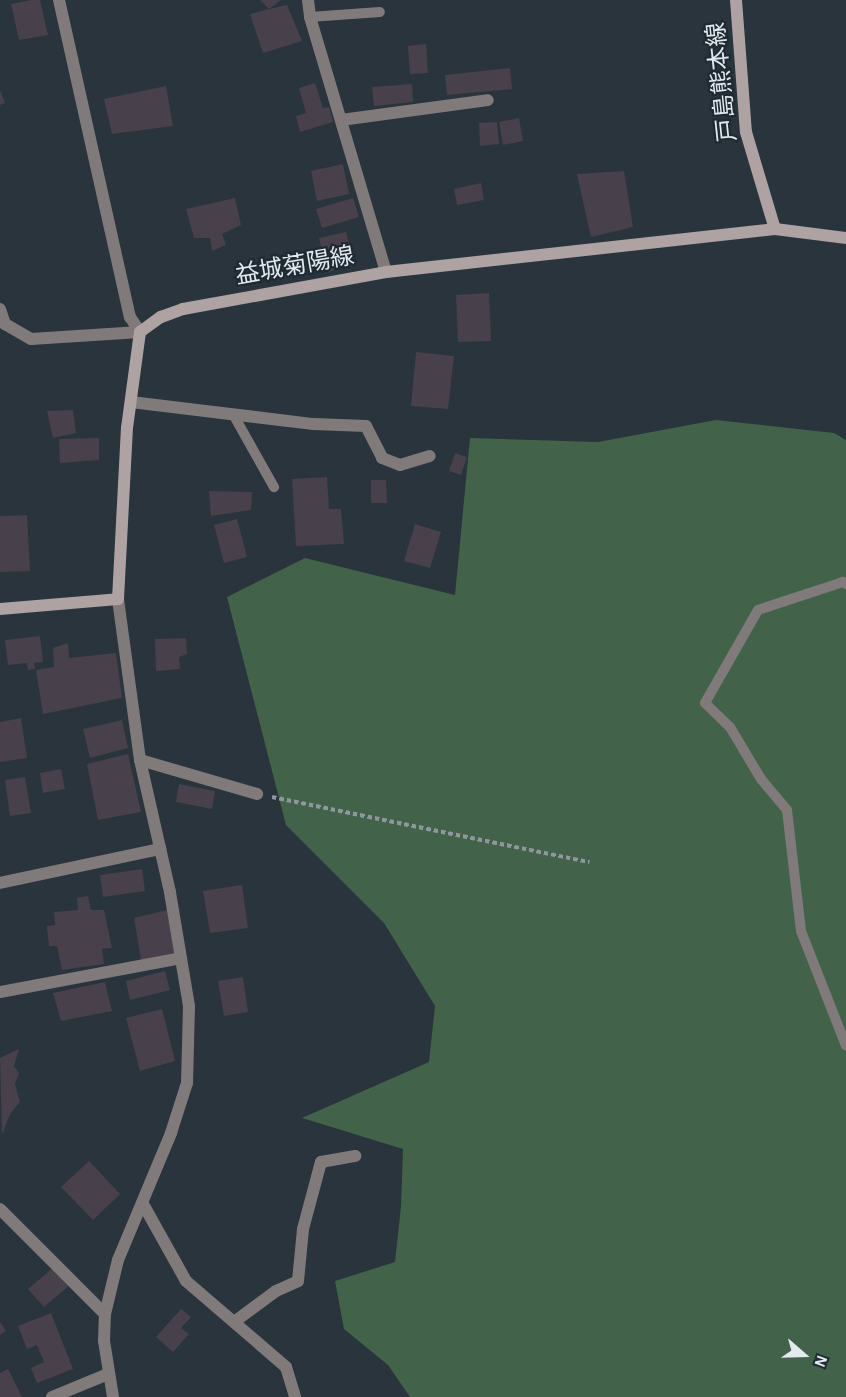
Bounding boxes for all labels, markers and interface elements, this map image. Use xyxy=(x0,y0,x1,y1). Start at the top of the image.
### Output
street label: 戸島熊本線 xyxy=(702,21,744,143)
street label: 益城菊陽線 xyxy=(233,242,357,292)
north arrow xyxy=(774,1325,834,1385)
text: N xyxy=(811,1353,830,1369)

